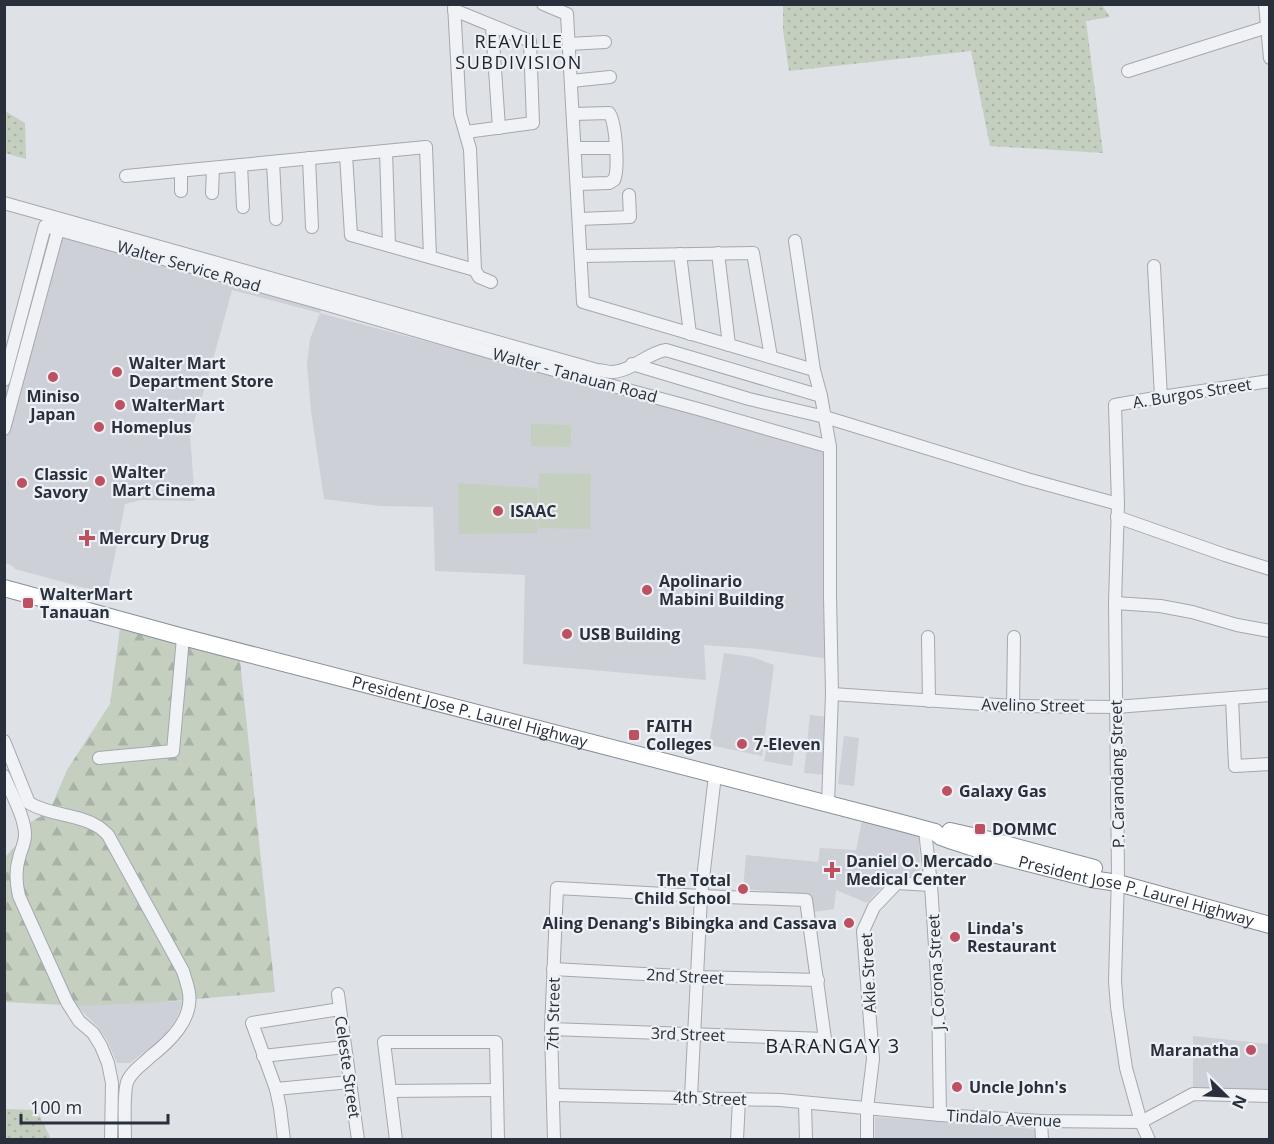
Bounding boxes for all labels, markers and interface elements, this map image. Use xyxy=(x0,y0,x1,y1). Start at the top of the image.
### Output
district label: REAVILLE SUBDIVISION xyxy=(455,29,583,74)
street label: Walter Service Road xyxy=(115,235,263,297)
street label: Walter - Tanauan Road xyxy=(490,342,660,408)
place label: Walter Mart Department Store xyxy=(129,352,273,392)
marker: Walter Mart Department Store xyxy=(110,365,124,379)
marker: Miniso Japan xyxy=(46,370,60,384)
street label: A. Burgos Street xyxy=(1131,373,1253,413)
place label: Miniso Japan xyxy=(26,385,80,425)
place label: WalterMart xyxy=(132,394,225,416)
marker: WalterMart xyxy=(113,398,127,412)
place label: Homeplus xyxy=(111,416,192,438)
marker: Homeplus xyxy=(92,420,106,434)
place label: Walter Mart Cinema xyxy=(112,461,216,501)
place label: Classic Savory xyxy=(34,463,89,503)
marker: Walter Mart Cinema xyxy=(93,474,107,488)
marker: Classic Savory xyxy=(15,476,29,490)
place label: ISAAC xyxy=(510,500,556,522)
marker: ISAAC xyxy=(491,504,505,518)
place label: Mercury Drug xyxy=(99,527,209,549)
marker: Mercury Drug xyxy=(80,531,94,545)
place label: Apolinario Mabini Building xyxy=(659,570,784,610)
place label: WalterMart Tanauan xyxy=(40,583,133,623)
marker: Apolinario Mabini Building xyxy=(640,583,654,597)
marker: WalterMart Tanauan xyxy=(21,596,35,610)
place label: USB Building xyxy=(579,623,680,645)
marker: USB Building xyxy=(560,627,574,641)
street label: President Jose P. Laurel Highway xyxy=(350,670,591,753)
street label: Avelino Street xyxy=(981,693,1085,717)
street label: P. Carandang Street xyxy=(1105,699,1129,848)
place label: FAITH Colleges xyxy=(646,715,712,755)
marker: FAITH Colleges xyxy=(627,728,641,742)
place label: 7-Eleven xyxy=(754,733,821,755)
marker: 7-Eleven xyxy=(735,737,749,751)
place label: Galaxy Gas xyxy=(959,780,1047,802)
marker: Galaxy Gas xyxy=(940,784,954,798)
place label: DOMMC xyxy=(992,818,1057,840)
marker: DOMMC xyxy=(973,822,987,836)
place label: Daniel O. Mercado Medical Center xyxy=(846,850,993,890)
street label: President Jose P. Laurel Highway xyxy=(1016,850,1258,931)
marker: Daniel O. Mercado Medical Center xyxy=(823,861,841,879)
place label: The Total Child School xyxy=(634,869,731,909)
marker: The Total Child School xyxy=(736,882,750,896)
place label: Aling Denang's Bibingka and Cassava xyxy=(542,912,837,934)
street label: J. Corona Street xyxy=(922,913,950,1033)
marker: Aling Denang's Bibingka and Cassava xyxy=(842,916,856,930)
place label: Linda's Restaurant xyxy=(967,917,1057,957)
marker: Linda's Restaurant xyxy=(948,930,962,944)
street label: Akle Street xyxy=(855,932,881,1014)
street label: 2nd Street xyxy=(646,963,725,989)
street label: 7th Street xyxy=(541,977,565,1051)
street label: Celeste Street xyxy=(330,1014,366,1120)
street label: 3rd Street xyxy=(650,1022,726,1046)
district label: BARANGAY 3 xyxy=(765,1032,901,1059)
place label: Maranatha xyxy=(1150,1039,1239,1061)
marker: Maranatha xyxy=(1244,1043,1258,1057)
north arrow xyxy=(1196,1066,1256,1126)
place label: Uncle John's xyxy=(969,1076,1067,1098)
marker: Uncle John's xyxy=(950,1080,964,1094)
street label: 4th Street xyxy=(673,1086,747,1110)
scale bar xyxy=(21,1087,168,1125)
text: N xyxy=(1227,1092,1252,1113)
text: 100 m xyxy=(30,1095,82,1119)
street label: Tindalo Avenue xyxy=(946,1104,1062,1132)

